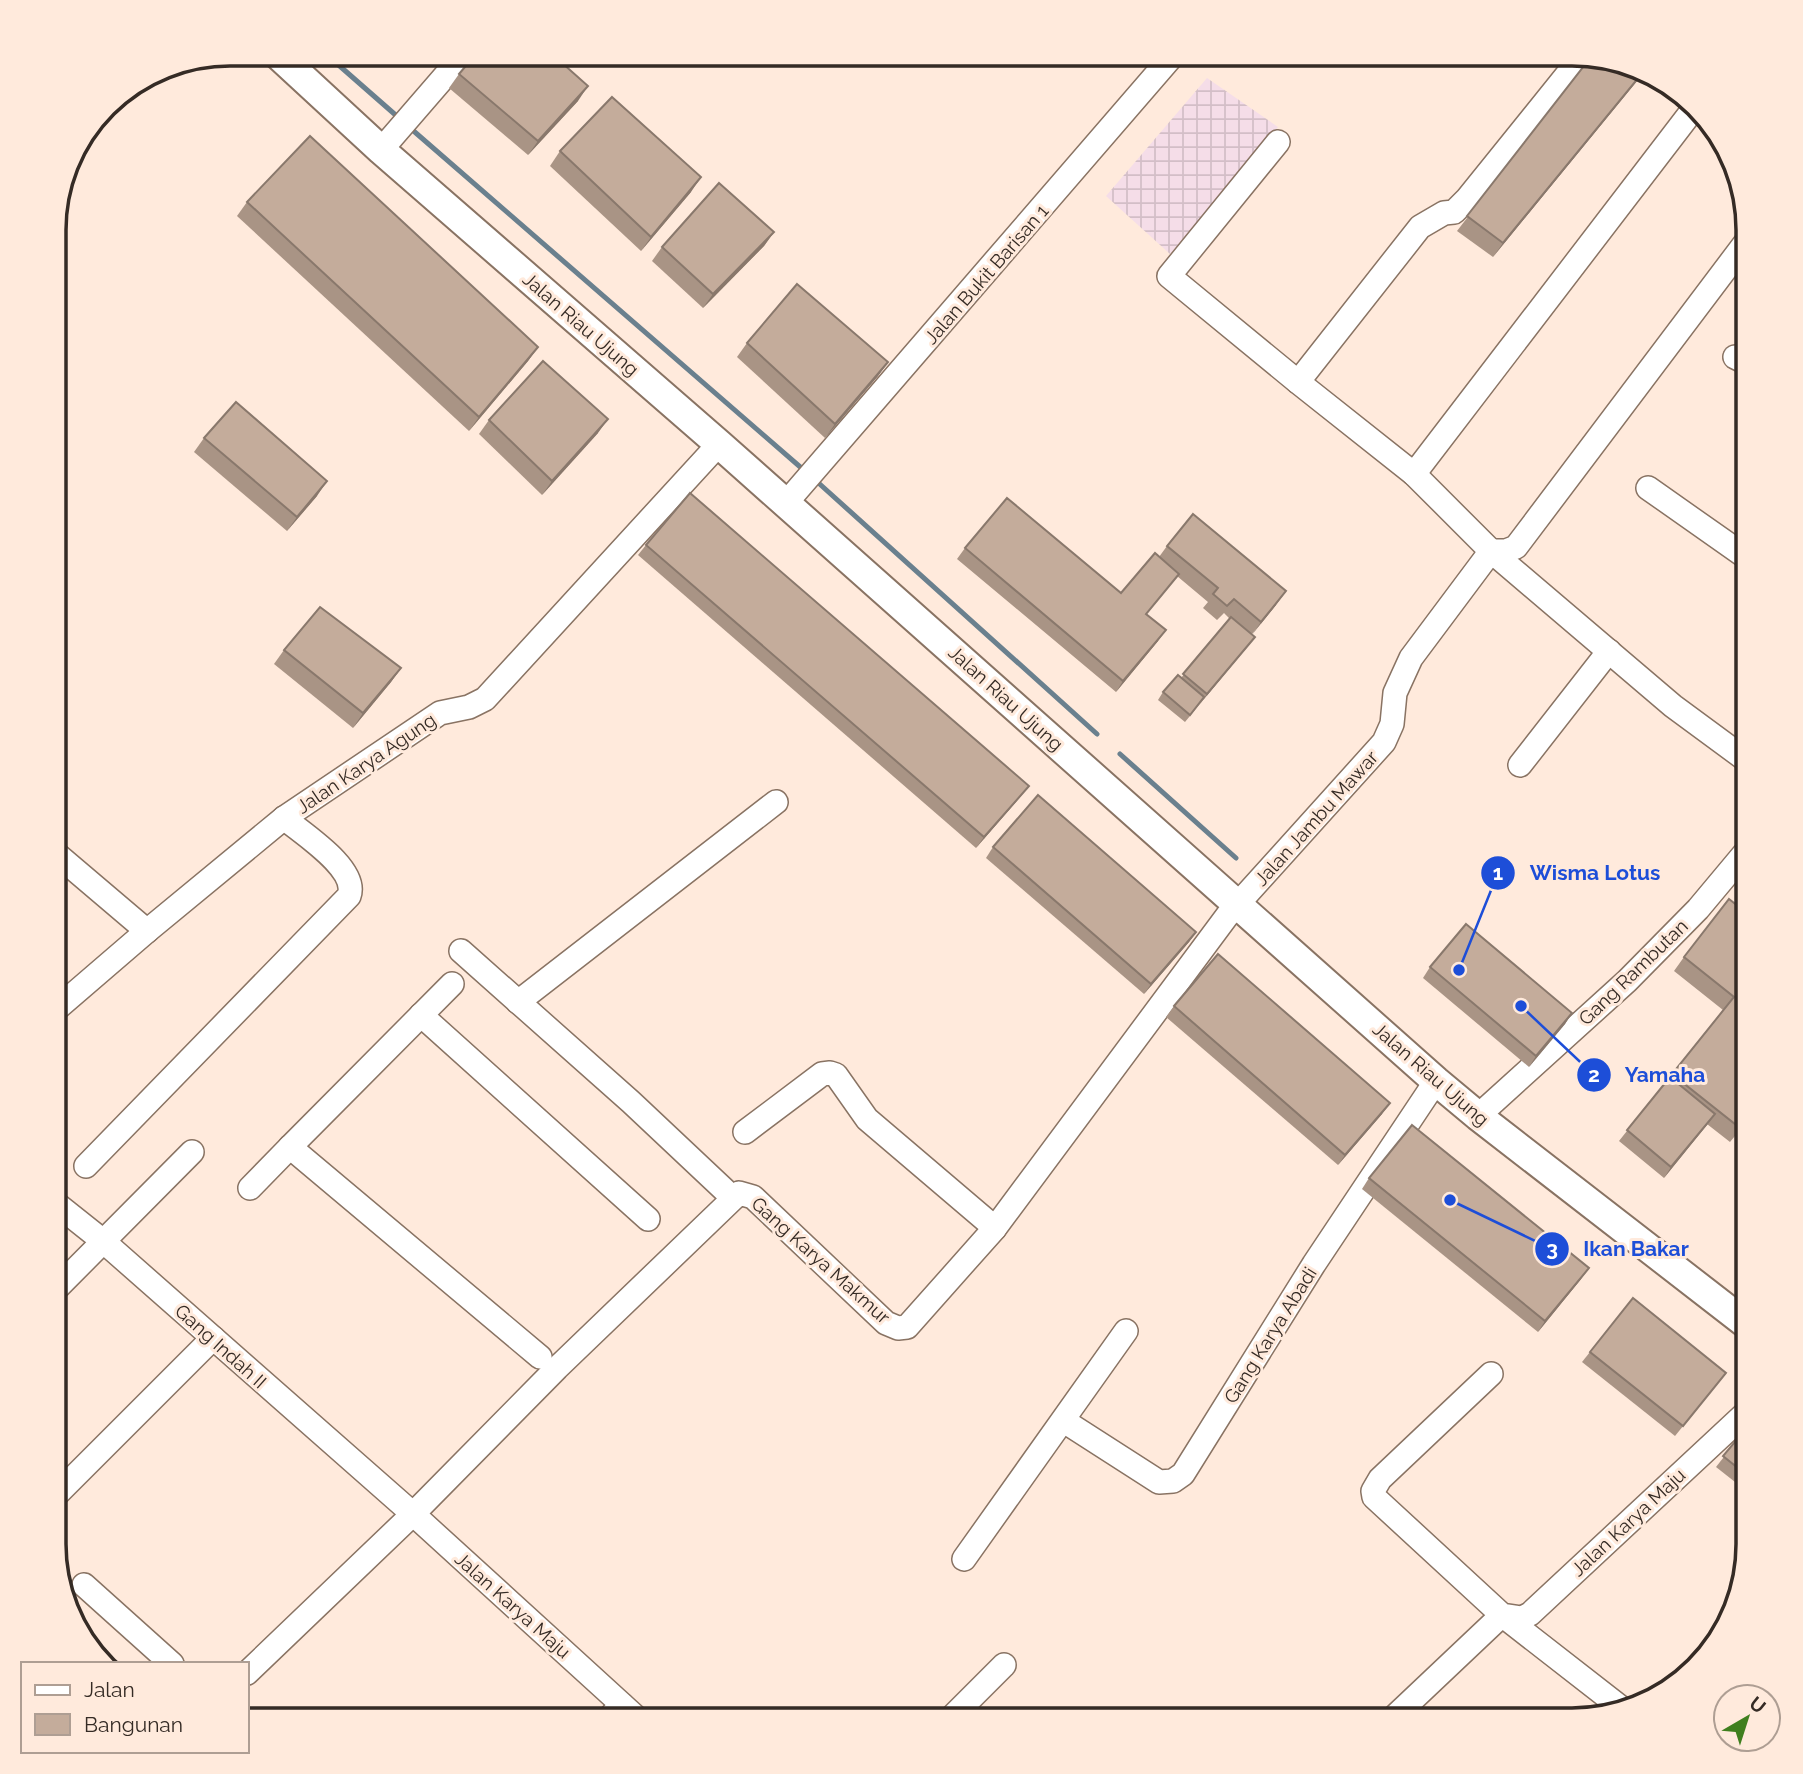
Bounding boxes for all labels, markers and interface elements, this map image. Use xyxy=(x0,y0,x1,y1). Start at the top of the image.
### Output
street label: Jalan Bukit Barisan 1 xyxy=(919,200,1053,348)
street label: Jalan Riau Ujung xyxy=(519,268,643,380)
street label: Jalan Riau Ujung xyxy=(944,641,1068,755)
street label: Jalan Karya Agung xyxy=(292,708,440,818)
street label: Jalan Jambu Mawar xyxy=(1250,746,1383,890)
callout: Wisma Lotus xyxy=(1481,852,1675,894)
text: 1 xyxy=(1493,860,1503,885)
text: Wisma Lotus xyxy=(1530,860,1660,885)
street label: Gang Rambutan xyxy=(1574,915,1692,1029)
street label: Jalan Riau Ujung xyxy=(1369,1018,1493,1130)
callout: Yamaha xyxy=(1576,1054,1720,1096)
text: 2 xyxy=(1588,1062,1600,1087)
text: Yamaha xyxy=(1625,1062,1705,1087)
street label: Gang Karya Makmur xyxy=(747,1192,895,1328)
callout: Ikan Bakar xyxy=(1534,1228,1703,1270)
text: 3 xyxy=(1546,1236,1558,1261)
text: Ikan Bakar xyxy=(1583,1236,1689,1261)
street label: Gang Karya Abadi xyxy=(1219,1263,1321,1407)
street label: Gang Indah II xyxy=(171,1299,271,1393)
street label: Jalan Karya Maju xyxy=(1566,1464,1690,1580)
street label: Jalan Karya Maju xyxy=(451,1547,575,1663)
legend xyxy=(21,1662,248,1753)
text: Jalan xyxy=(84,1677,135,1702)
north arrow xyxy=(1712,1683,1782,1753)
text: U xyxy=(1745,1692,1770,1718)
text: Bangunan xyxy=(84,1712,183,1737)

